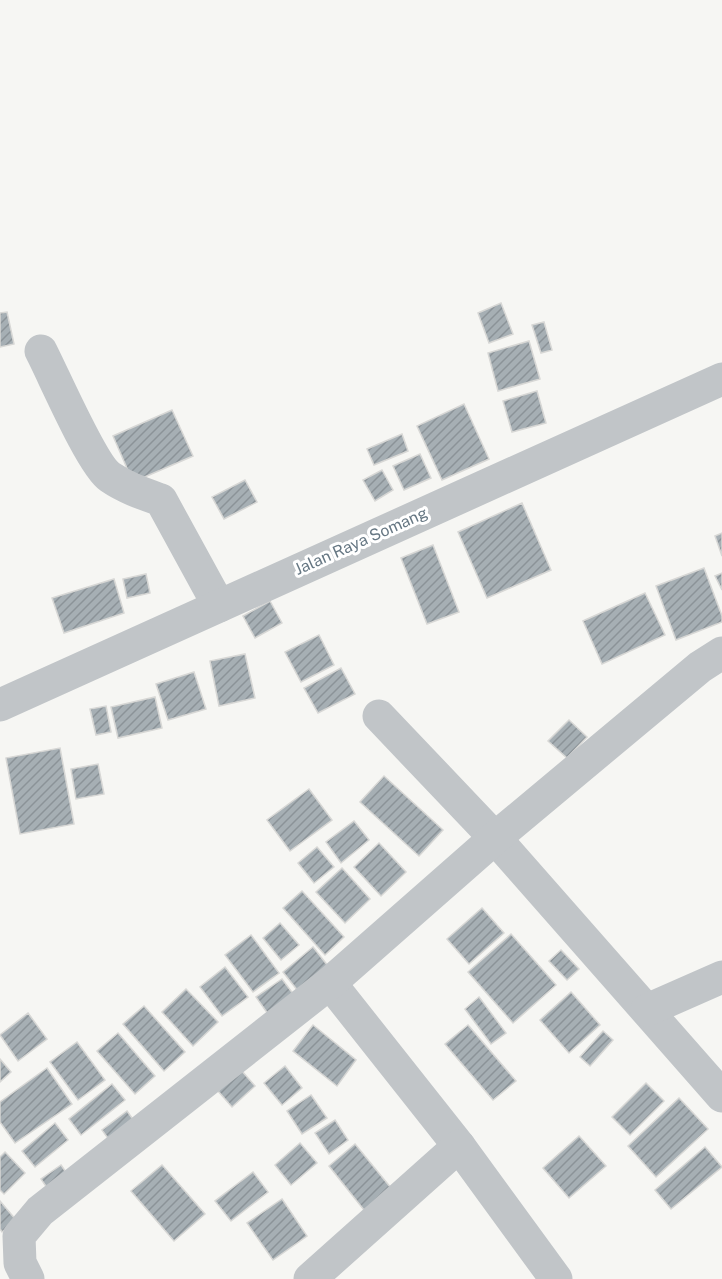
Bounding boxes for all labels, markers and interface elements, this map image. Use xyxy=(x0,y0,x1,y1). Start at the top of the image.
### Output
street label: Jalan Raya Somang xyxy=(291,503,431,579)

